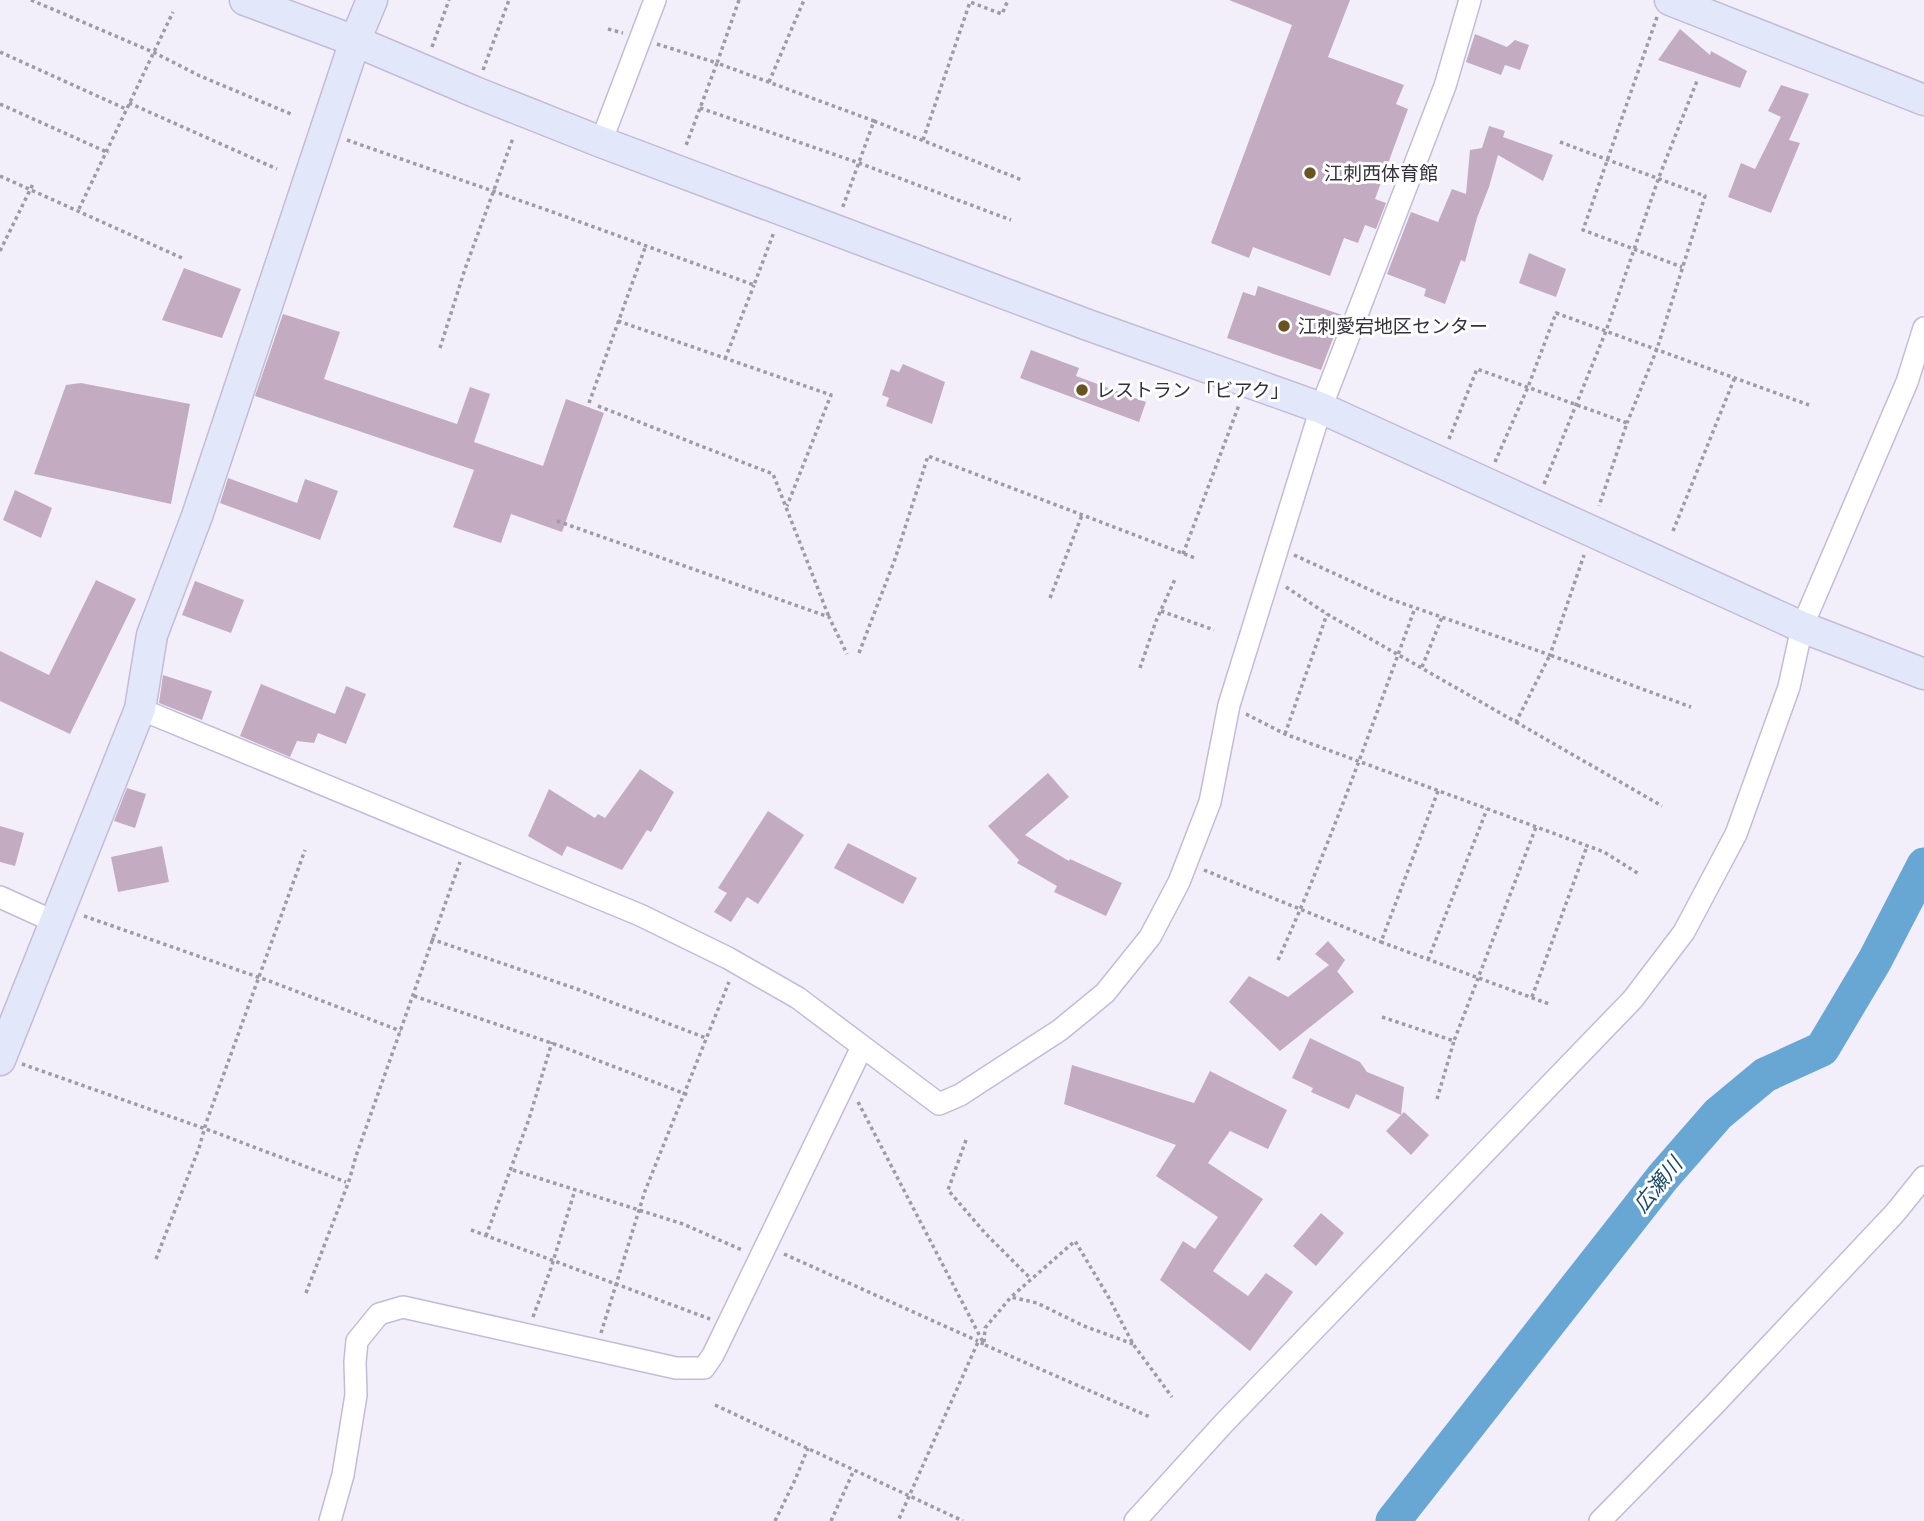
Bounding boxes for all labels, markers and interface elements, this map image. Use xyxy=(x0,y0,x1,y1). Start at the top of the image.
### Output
place label: 江刺西体育館 xyxy=(1324,162,1438,185)
marker: 江刺西体育館 xyxy=(1302,165,1318,181)
place label: 江刺愛宕地区センター xyxy=(1298,315,1488,338)
marker: 江刺愛宕地区センター xyxy=(1276,318,1292,334)
place label: レストラン 「ビアク」 xyxy=(1096,379,1290,402)
marker: レストラン 「ビアク」 xyxy=(1074,382,1090,398)
water label: 広瀬川 xyxy=(1628,1151,1689,1218)

